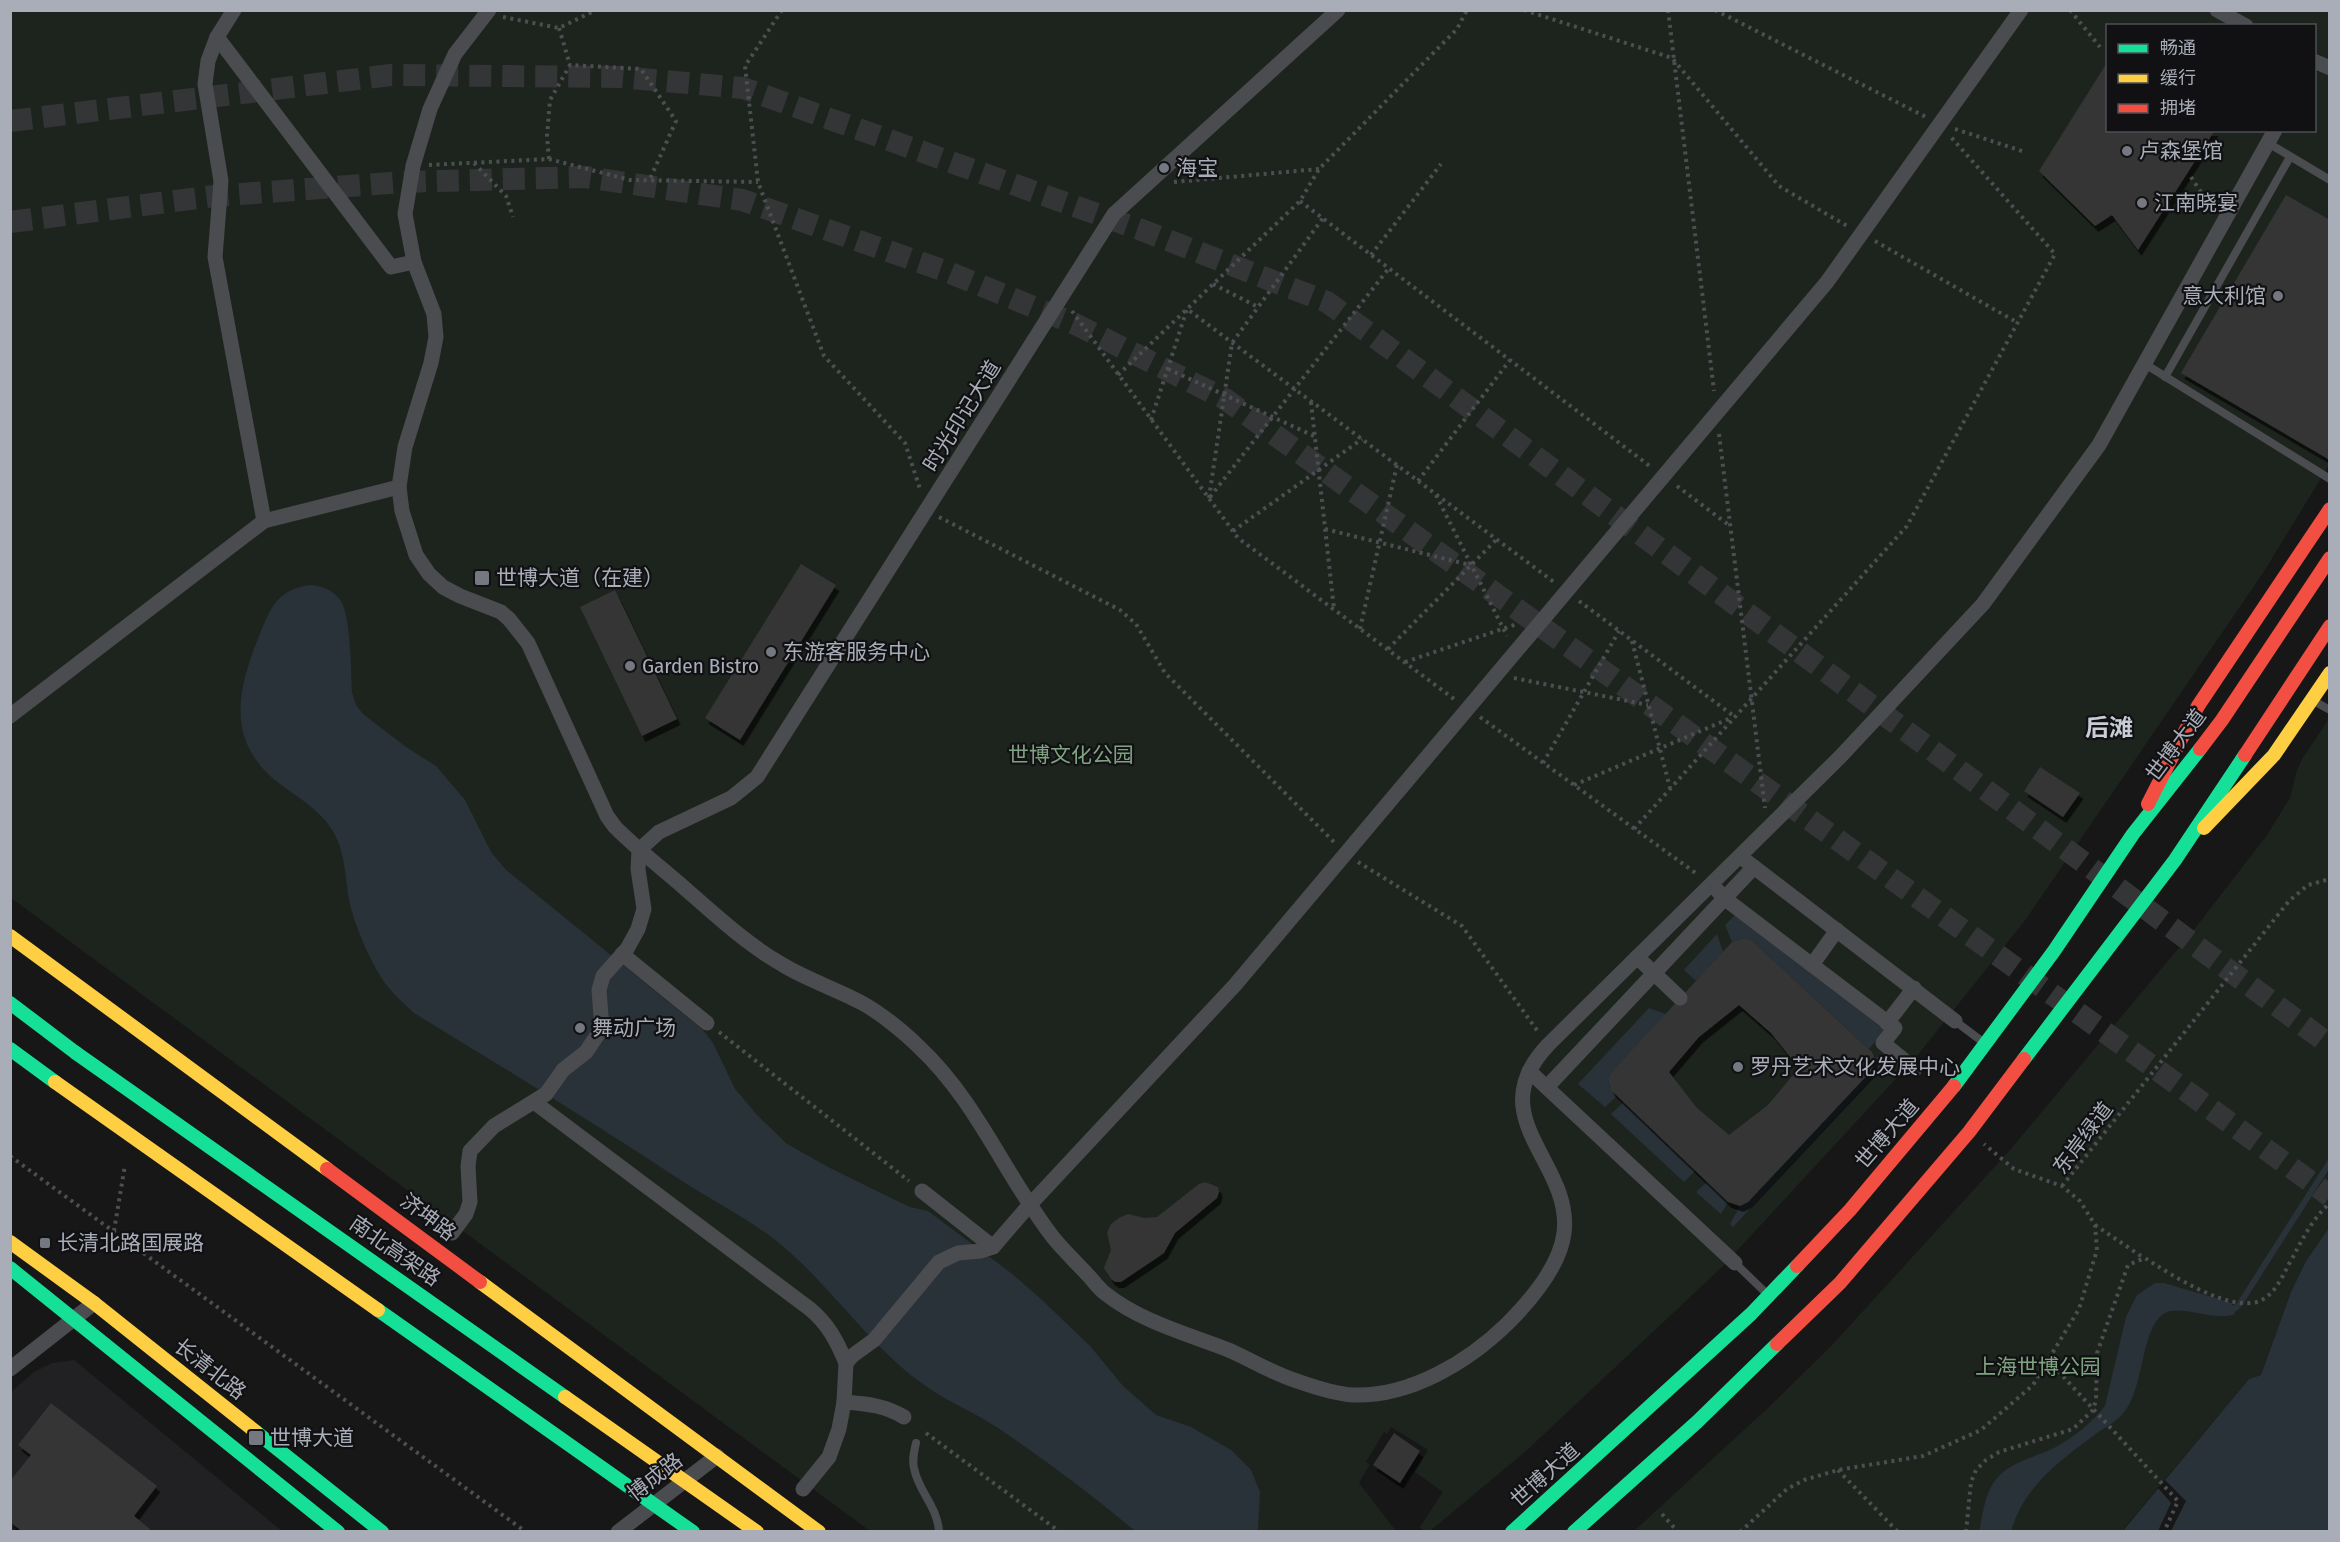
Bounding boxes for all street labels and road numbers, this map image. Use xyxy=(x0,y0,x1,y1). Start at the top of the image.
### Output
street label: 时光印记大道 xyxy=(918,356,1006,476)
street label: 世博大道 xyxy=(2140,704,2212,786)
street label: 世博大道 xyxy=(1850,1094,1924,1174)
street label: 东岸绿道 xyxy=(2047,1097,2119,1179)
street label: 济坤路 xyxy=(395,1188,461,1246)
street label: 南北高架路 xyxy=(345,1210,445,1292)
street label: 长清北路 xyxy=(169,1333,251,1405)
street label: 世博大道 xyxy=(1505,1437,1585,1513)
street label: 博成路 xyxy=(622,1447,688,1507)

